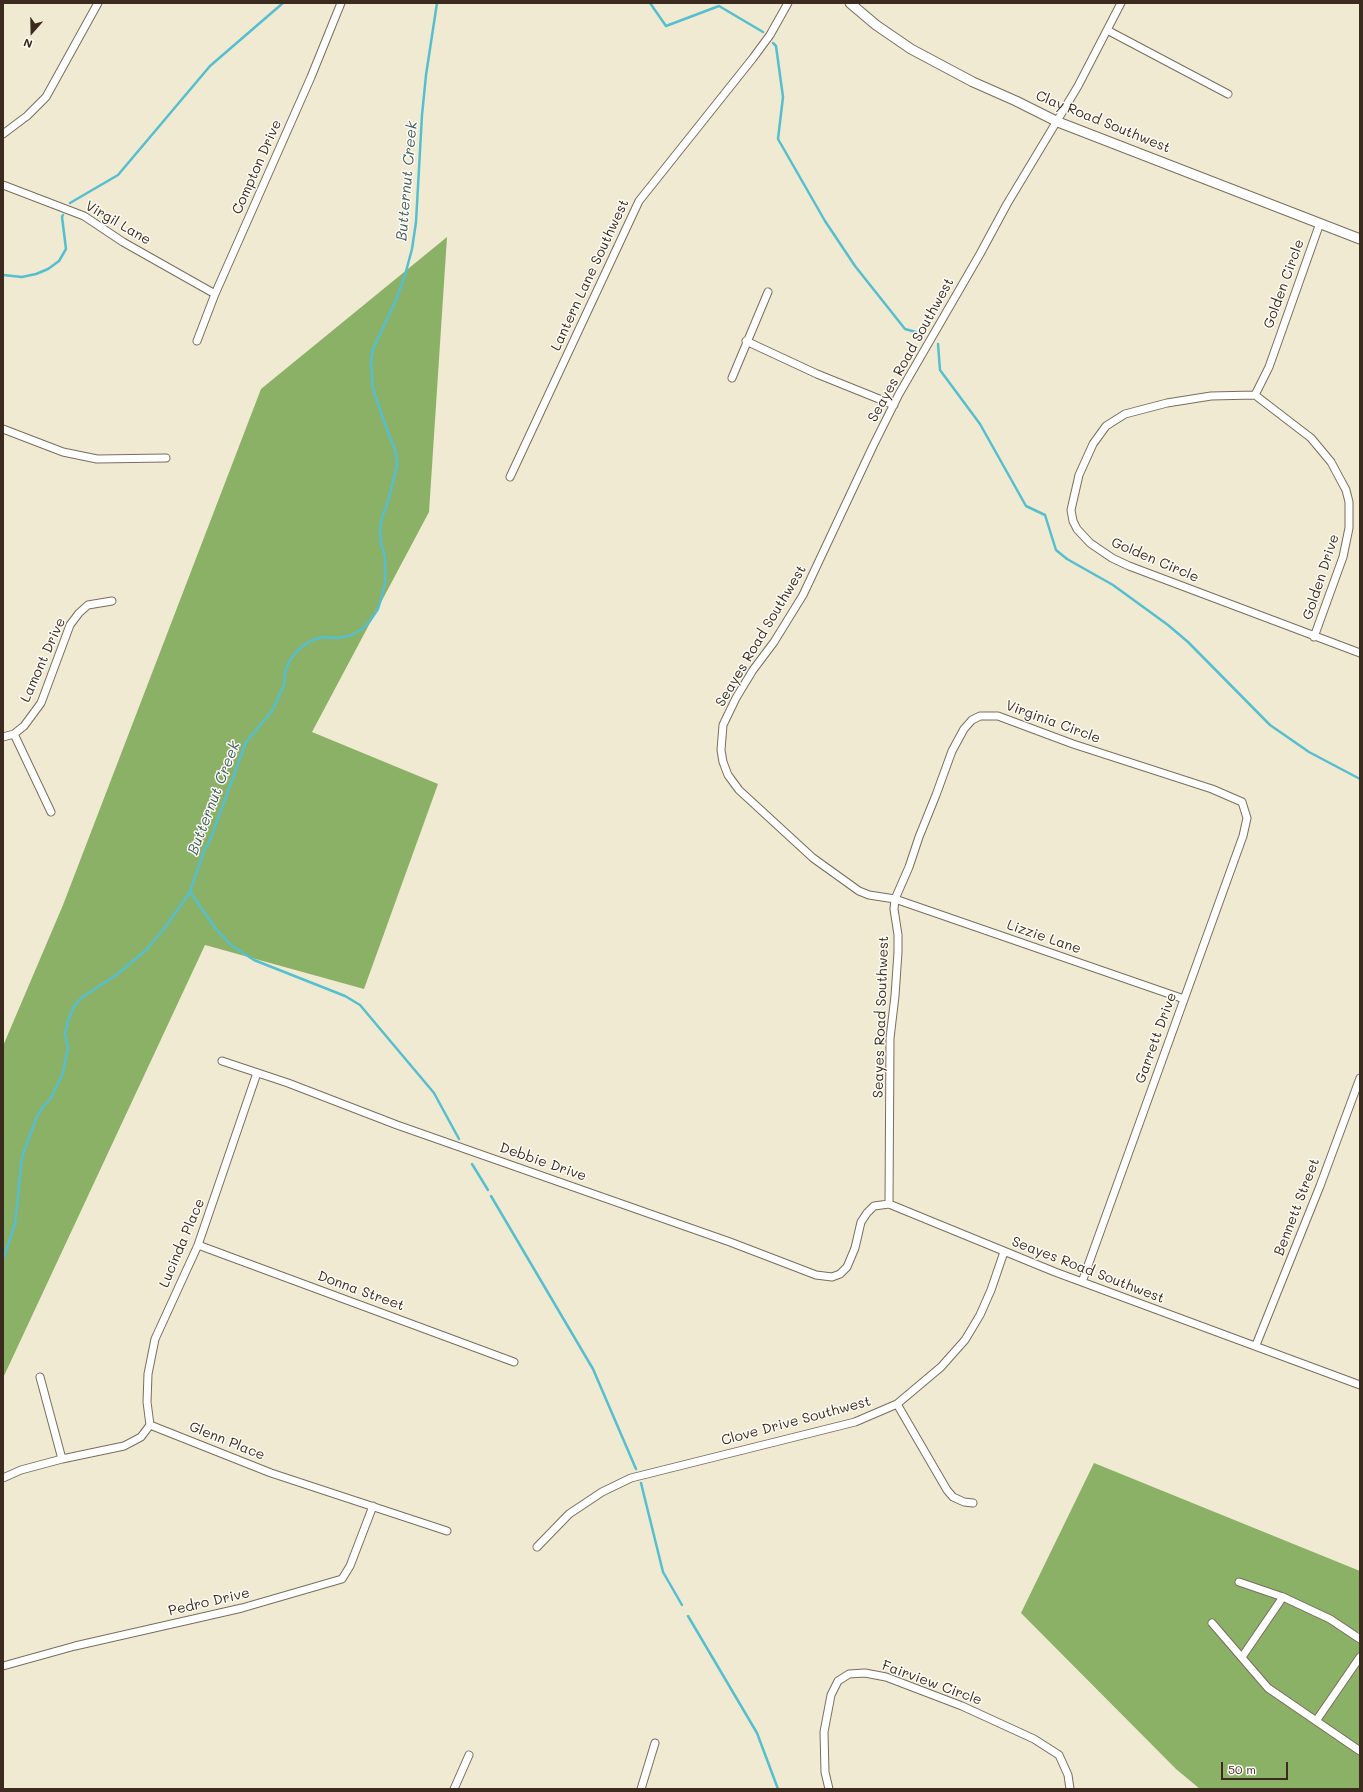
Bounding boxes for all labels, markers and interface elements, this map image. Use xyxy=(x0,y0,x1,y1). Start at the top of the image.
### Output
north arrow xyxy=(12,12,52,52)
text: N xyxy=(21,35,34,52)
street label: Clay Road Southwest xyxy=(1033,87,1173,157)
street label: Compton Drive xyxy=(229,117,285,217)
water label: Butternut Creek xyxy=(393,120,421,242)
street label: Virgil Lane xyxy=(82,197,154,249)
street label: Lantern Lane Southwest xyxy=(547,197,633,353)
street label: Golden Circle xyxy=(1260,237,1308,331)
street label: Seayes Road Southwest xyxy=(864,275,958,425)
street label: Golden Drive xyxy=(1299,532,1343,622)
street label: Golden Circle xyxy=(1109,534,1201,586)
street label: Seayes Road Southwest xyxy=(712,562,810,710)
street label: Lamont Drive xyxy=(17,615,69,705)
street label: Virginia Circle xyxy=(1003,697,1103,747)
water label: Butternut Creek xyxy=(184,739,244,857)
street label: Lizzie Lane xyxy=(1005,916,1083,958)
street label: Seayes Road Southwest xyxy=(870,936,892,1098)
street label: Garrett Drive xyxy=(1132,990,1180,1086)
street label: Debbie Drive xyxy=(497,1139,589,1185)
street label: Bennett Street xyxy=(1271,1156,1323,1258)
street label: Lucinda Place xyxy=(156,1196,208,1290)
street label: Seayes Road Southwest xyxy=(1009,1233,1167,1307)
street label: Donna Street xyxy=(315,1268,407,1314)
street label: Clove Drive Southwest xyxy=(719,1393,873,1449)
street label: Glenn Place xyxy=(187,1418,267,1464)
street label: Pedro Drive xyxy=(167,1584,251,1620)
street label: Fairview Circle xyxy=(880,1657,984,1709)
scale bar xyxy=(1223,1754,1290,1780)
text: 50 m xyxy=(1228,1761,1256,1777)

